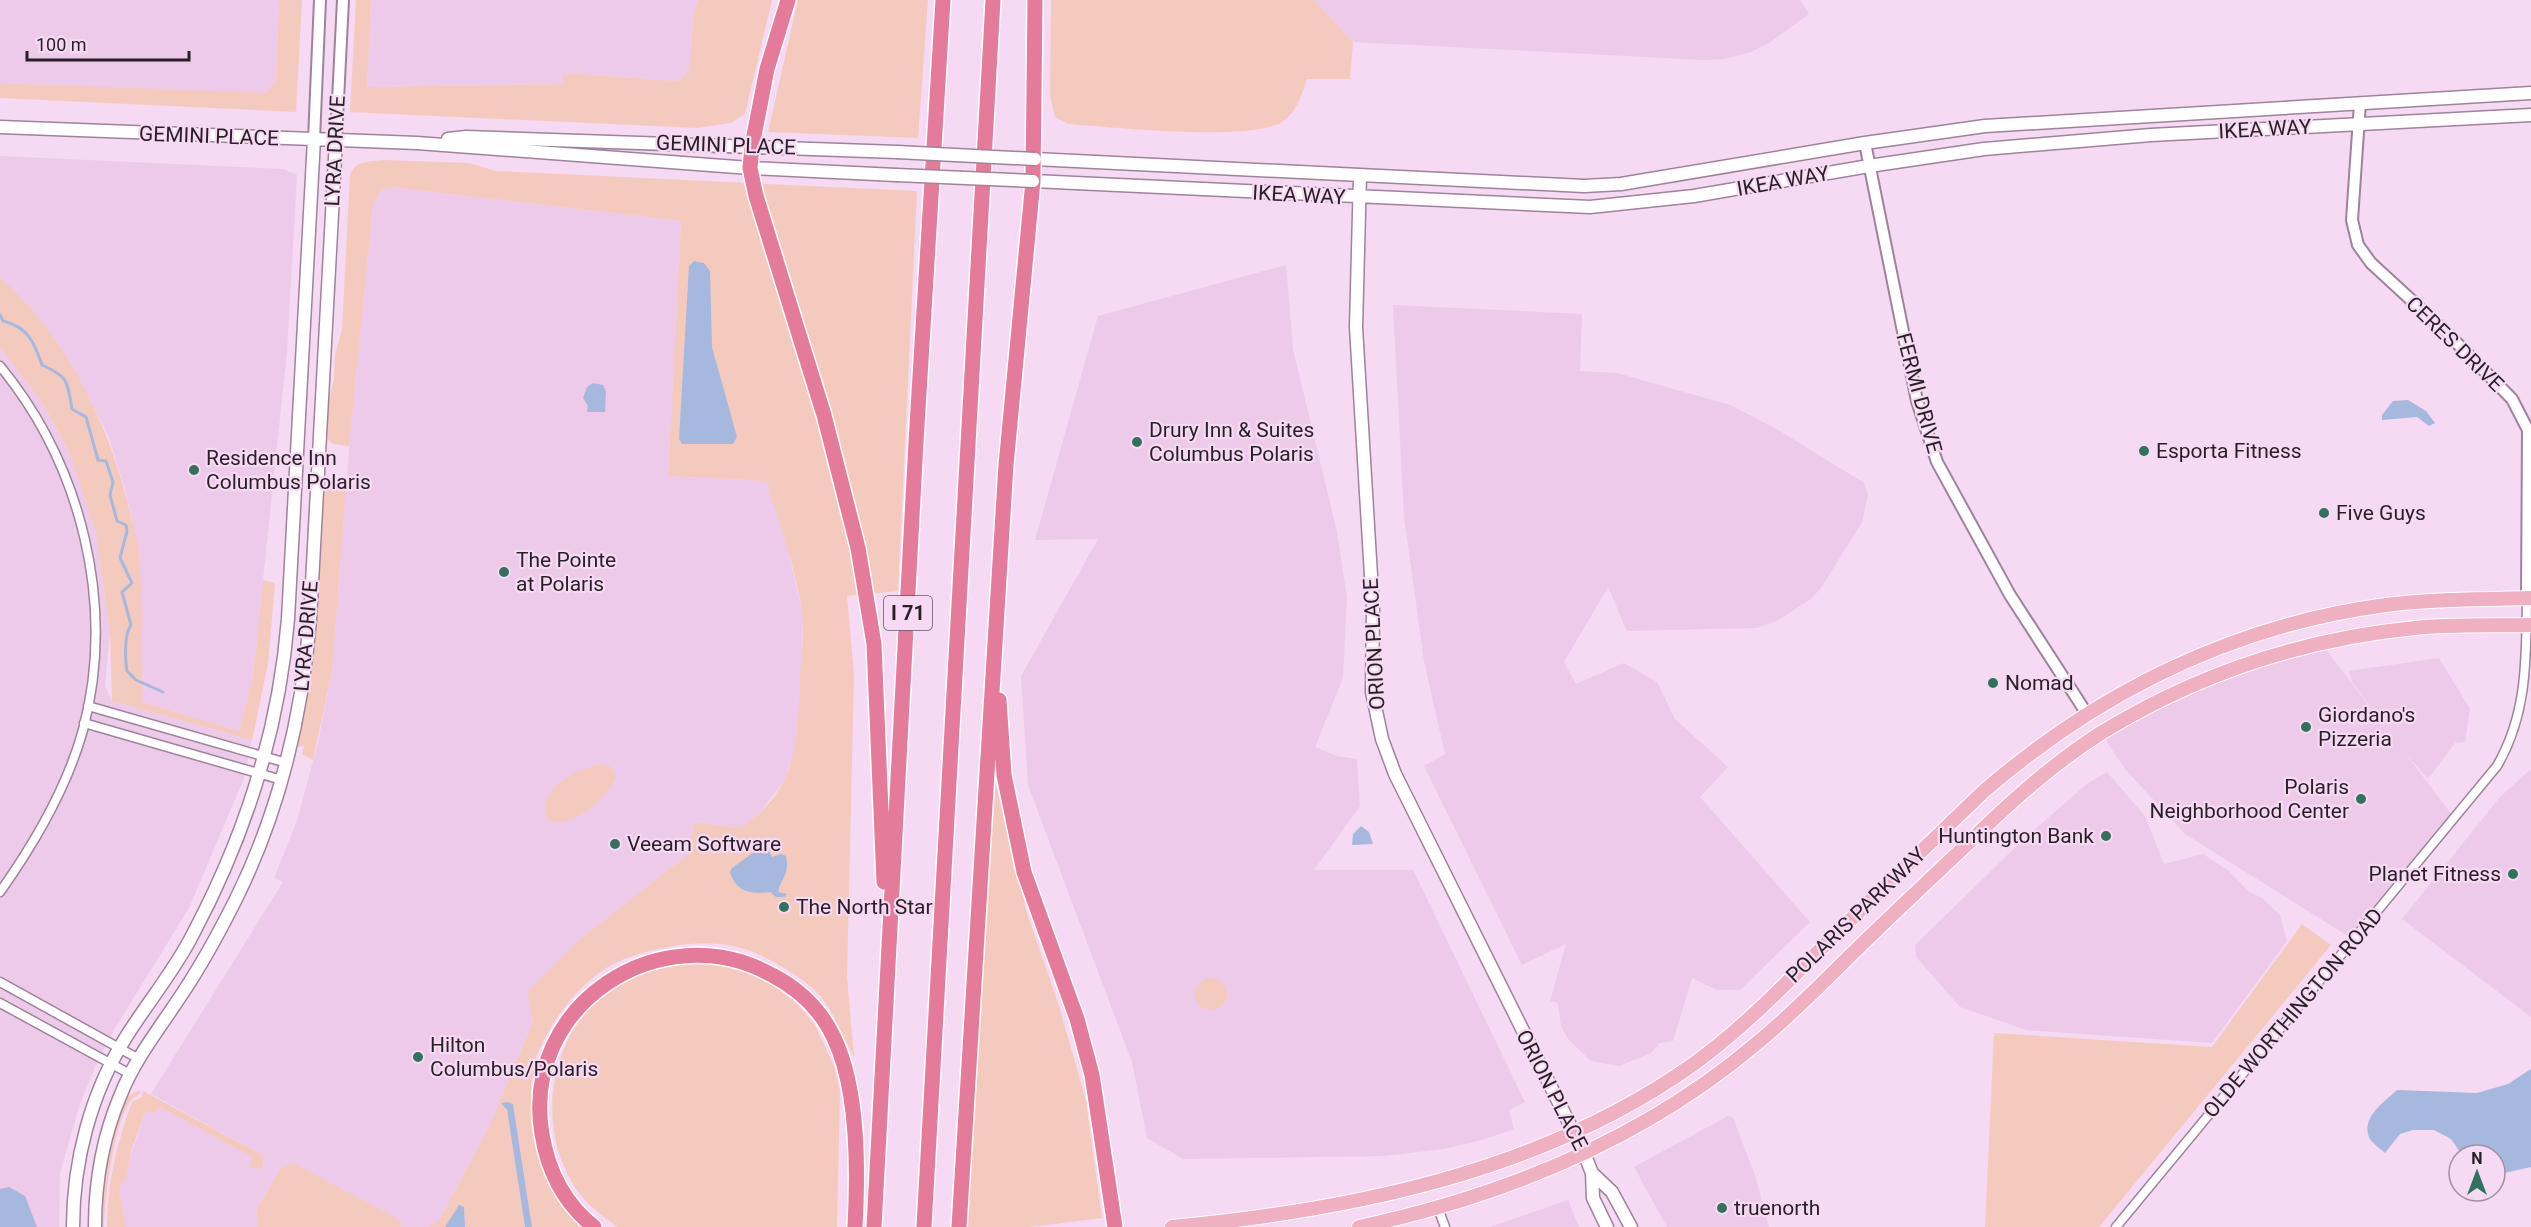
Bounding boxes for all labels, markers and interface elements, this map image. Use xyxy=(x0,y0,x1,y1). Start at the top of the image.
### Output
scale bar xyxy=(27,24,189,62)
text: 100 m xyxy=(36,34,87,55)
street label: LYRA DRIVE xyxy=(320,95,350,207)
street label: IKEA WAY xyxy=(2218,115,2313,143)
street label: GEMINI PLACE xyxy=(139,122,280,150)
street label: GEMINI PLACE xyxy=(656,131,797,159)
street label: IKEA WAY xyxy=(1735,161,1831,201)
street label: IKEA WAY xyxy=(1252,181,1347,209)
street label: CERES DRIVE xyxy=(2401,292,2509,396)
street label: FERMI DRIVE xyxy=(1891,330,1947,456)
place label: Drury Inn & Suites Columbus Polaris xyxy=(1149,418,1314,466)
marker: Drury Inn & Suites Columbus Polaris xyxy=(1130,435,1144,449)
place label: Esporta Fitness xyxy=(2156,439,2302,463)
marker: Esporta Fitness xyxy=(2137,444,2151,458)
place label: Residence Inn Columbus Polaris xyxy=(206,446,371,494)
marker: Residence Inn Columbus Polaris xyxy=(187,463,201,477)
place label: Five Guys xyxy=(2336,501,2426,525)
marker: Five Guys xyxy=(2317,506,2331,520)
place label: The Pointe at Polaris xyxy=(516,548,616,596)
marker: The Pointe at Polaris xyxy=(497,565,511,579)
street label: ORION PLACE xyxy=(1359,578,1389,710)
street label: LYRA DRIVE xyxy=(289,580,323,692)
road number: I 71 xyxy=(884,596,932,630)
place label: Nomad xyxy=(2005,671,2074,695)
marker: Nomad xyxy=(1986,676,2000,690)
place label: Giordano's Pizzeria xyxy=(2318,703,2415,751)
marker: Giordano's Pizzeria xyxy=(2299,720,2313,734)
place label: Polaris Neighborhood Center xyxy=(2149,775,2349,823)
marker: Polaris Neighborhood Center xyxy=(2354,792,2368,806)
place label: Huntington Bank xyxy=(1938,824,2094,848)
marker: Huntington Bank xyxy=(2099,829,2113,843)
place label: Veeam Software xyxy=(627,832,781,856)
marker: Veeam Software xyxy=(608,837,622,851)
street label: POLARIS PARKWAY xyxy=(1781,842,1931,988)
place label: Planet Fitness xyxy=(2368,862,2501,886)
marker: Planet Fitness xyxy=(2506,867,2520,881)
place label: The North Star xyxy=(796,895,933,919)
marker: The North Star xyxy=(777,900,791,914)
street label: OLDE WORTHINGTON ROAD xyxy=(2198,903,2388,1123)
street label: ORION PLACE xyxy=(1511,1026,1593,1154)
place label: Hilton Columbus/Polaris xyxy=(430,1033,598,1081)
marker: Hilton Columbus/Polaris xyxy=(411,1050,425,1064)
north arrow xyxy=(2447,1143,2507,1203)
text: N xyxy=(2471,1149,2483,1168)
place label: truenorth xyxy=(1734,1196,1820,1220)
marker: truenorth xyxy=(1715,1201,1729,1215)

